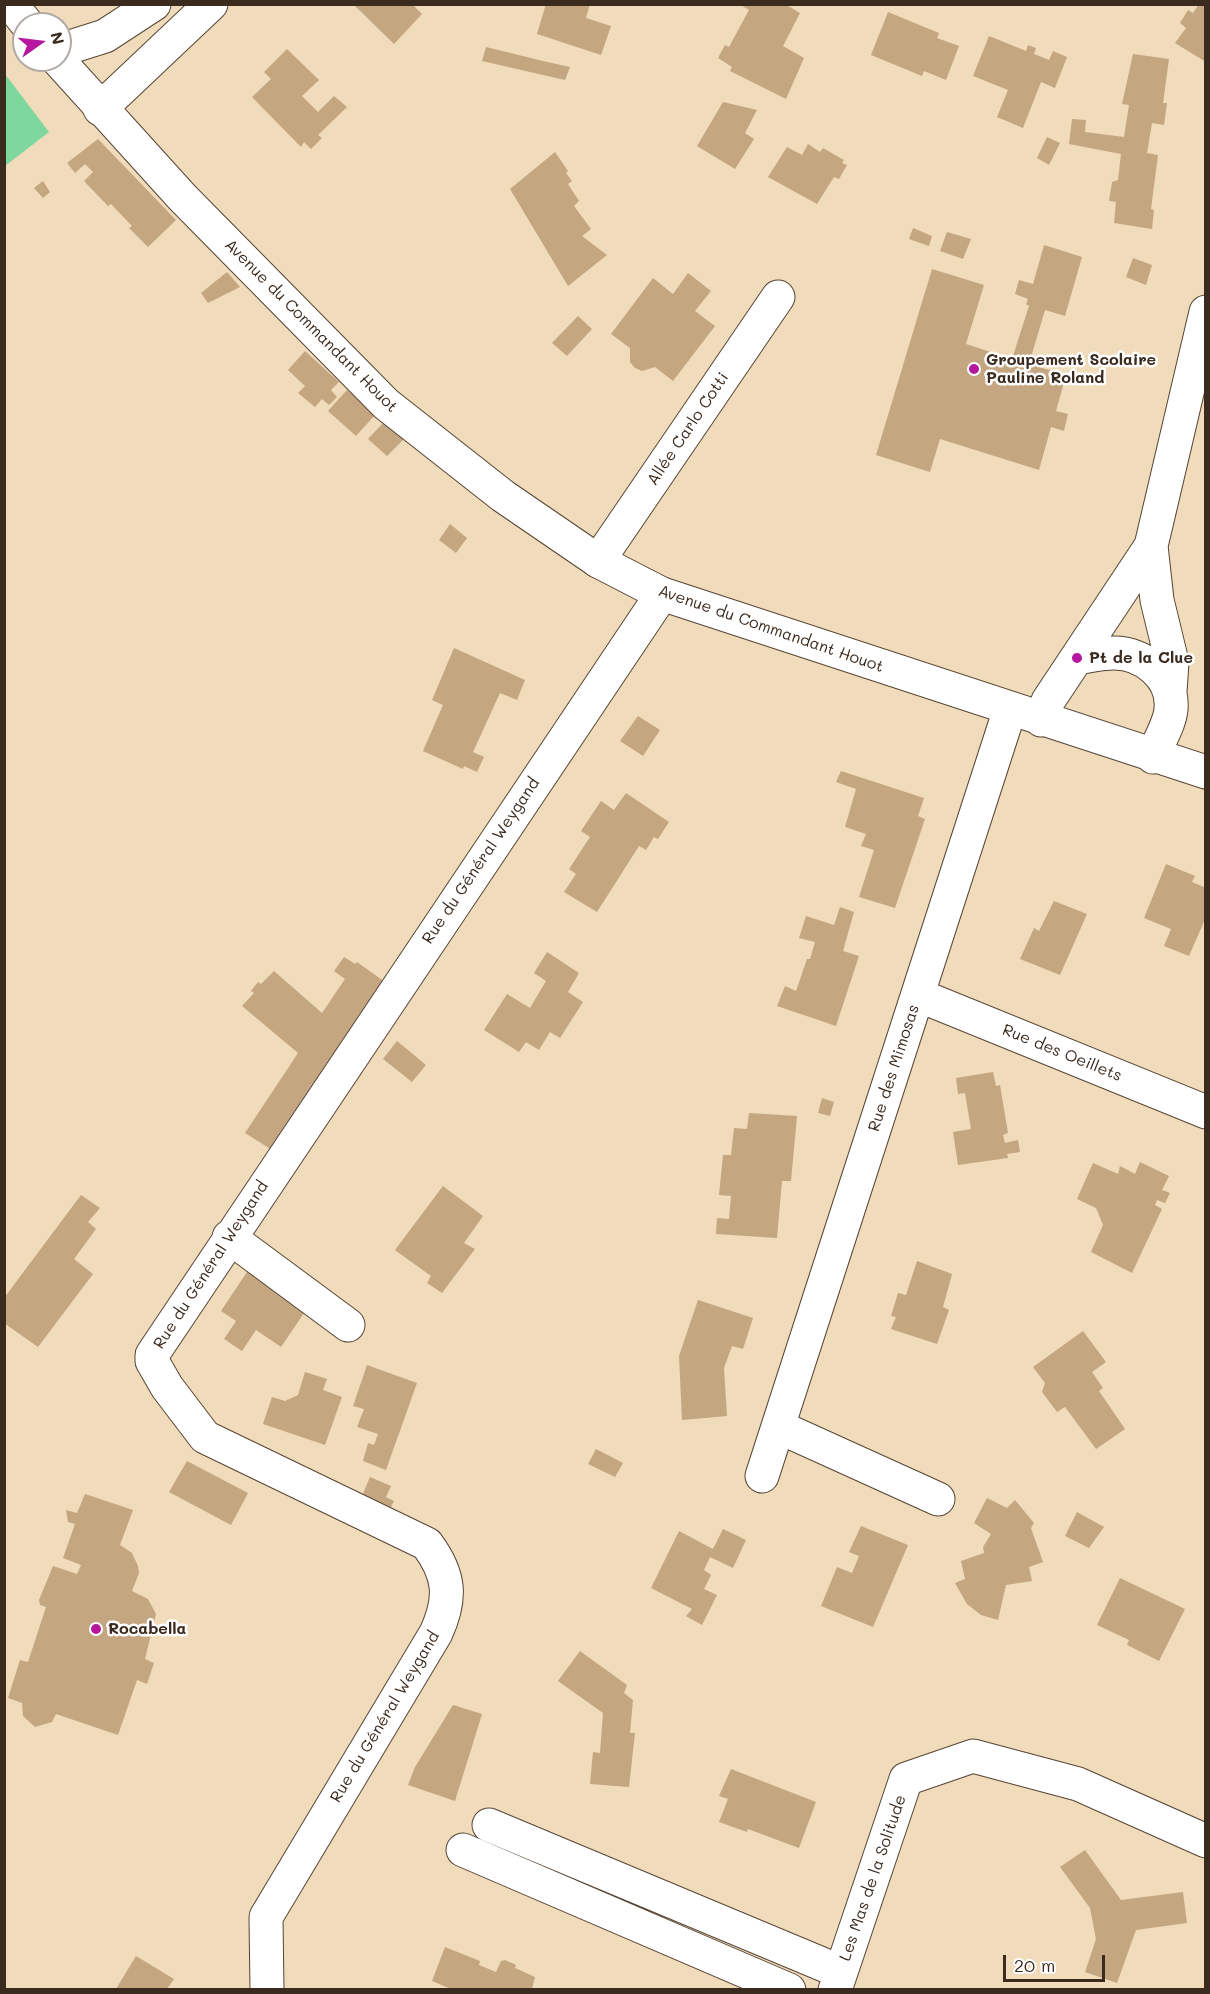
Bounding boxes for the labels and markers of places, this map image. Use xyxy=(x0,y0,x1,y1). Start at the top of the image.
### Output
place label: Groupement Scolaire Pauline Roland xyxy=(986,350,1156,388)
marker: Groupement Scolaire Pauline Roland xyxy=(967,362,981,376)
place label: Pt de la Clue xyxy=(1089,648,1193,668)
marker: Pt de la Clue xyxy=(1070,651,1084,665)
place label: Rocabella xyxy=(108,1619,186,1639)
marker: Rocabella xyxy=(89,1622,103,1636)

